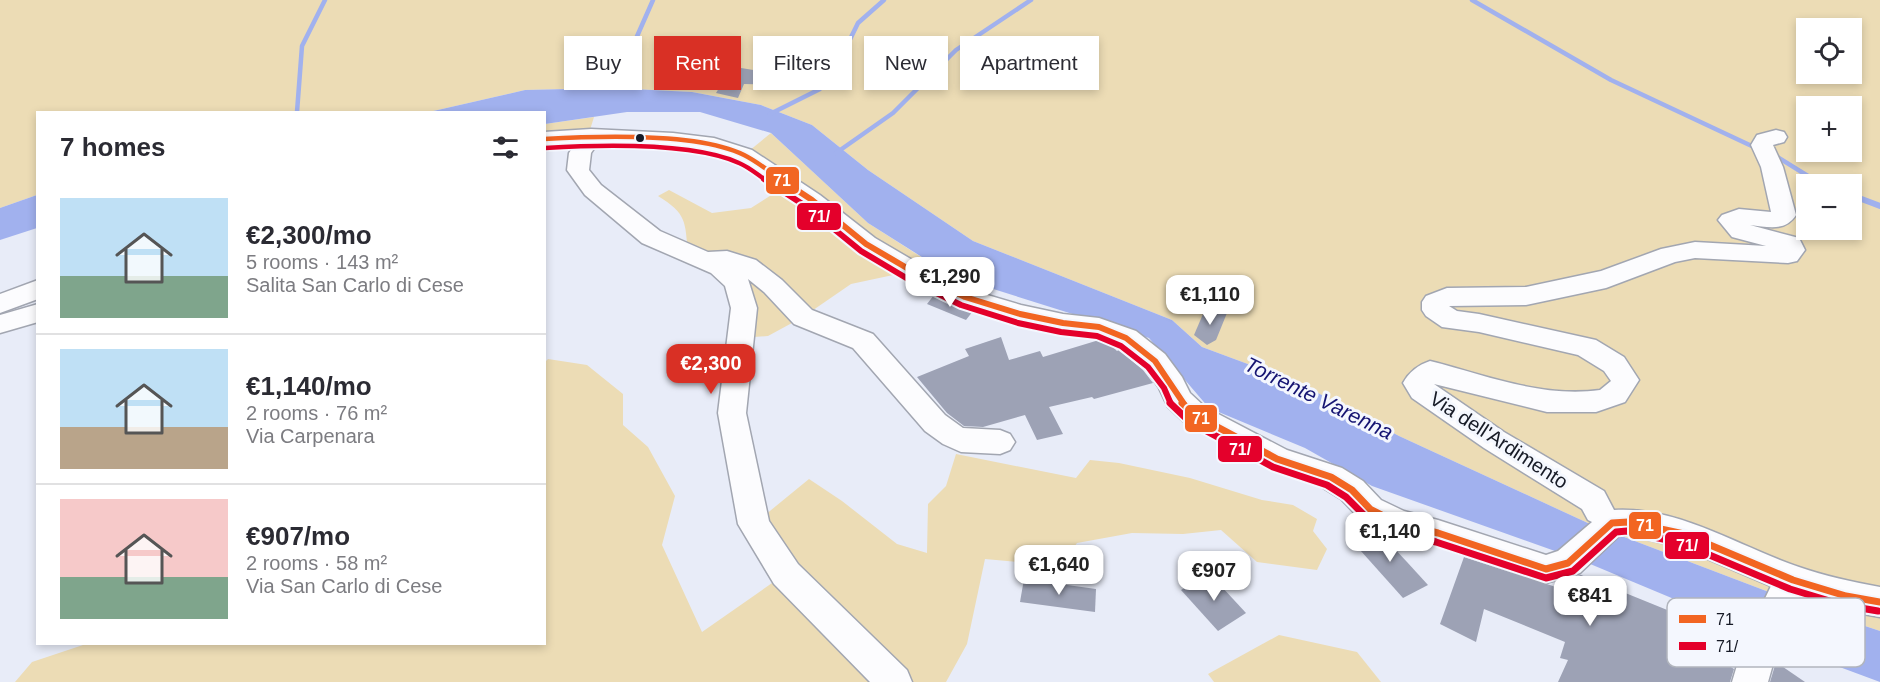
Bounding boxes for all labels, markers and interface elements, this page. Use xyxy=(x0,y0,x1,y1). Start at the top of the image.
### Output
map controls xyxy=(1796,18,1862,240)
button: locate xyxy=(1796,18,1862,84)
chip: Buy xyxy=(564,36,642,90)
chip: Rent xyxy=(654,36,741,90)
chip: Filters xyxy=(753,36,852,90)
chip: New xyxy=(864,36,948,90)
chip: Apartment xyxy=(960,36,1099,90)
button: + xyxy=(1796,96,1862,162)
icon: filters xyxy=(489,131,522,164)
text: 7 homes xyxy=(60,132,166,162)
unlabelled marker xyxy=(634,132,646,144)
line badge: 71 xyxy=(765,166,800,195)
text: 71 xyxy=(773,172,791,189)
button: − xyxy=(1796,174,1862,240)
line badge: 71/ xyxy=(796,202,842,231)
text: 71/ xyxy=(808,208,831,225)
text: €2,300/mo xyxy=(246,220,372,250)
icon: home xyxy=(108,222,180,294)
text: 5 rooms · 143 m² xyxy=(246,251,398,273)
pin: €1,290 xyxy=(901,257,999,308)
text: €1,290 xyxy=(919,265,981,287)
text: Salita San Carlo di Cese xyxy=(246,274,464,296)
pin: €1,110 xyxy=(1161,275,1259,326)
text: €1,110 xyxy=(1180,283,1240,305)
pin: €2,300 xyxy=(662,344,760,395)
text: €2,300 xyxy=(680,352,742,374)
water label: Torrente Varenna xyxy=(1241,352,1397,444)
text: €1,140/mo xyxy=(246,371,372,401)
icon: home xyxy=(108,373,180,445)
street label: Via dell'Ardimento xyxy=(1426,387,1572,493)
text: 2 rooms · 76 m² xyxy=(246,402,387,424)
line badge: 71 xyxy=(1184,404,1218,433)
text: 71 xyxy=(1192,410,1210,427)
text: Via Carpenara xyxy=(246,425,375,447)
line badge: 71/ xyxy=(1217,435,1263,463)
text: 71/ xyxy=(1229,441,1252,458)
line badge: 71 xyxy=(1628,511,1662,540)
pin: €1,140 xyxy=(1341,512,1439,563)
text: 71 xyxy=(1636,517,1654,534)
text: €1,140 xyxy=(1359,520,1421,542)
text: €907/mo xyxy=(246,521,350,551)
icon: home xyxy=(108,523,180,595)
line badge: 71/ xyxy=(1664,531,1710,560)
text: 71/ xyxy=(1676,537,1699,554)
pin: €1,640 xyxy=(1010,545,1108,596)
pin: €907 xyxy=(1178,551,1250,602)
text: 2 rooms · 58 m² xyxy=(246,552,387,574)
text: €1,640 xyxy=(1028,553,1090,575)
text: €907 xyxy=(1192,559,1236,581)
text: Via San Carlo di Cese xyxy=(246,575,442,597)
pin: €841 xyxy=(1554,576,1626,627)
text: €841 xyxy=(1568,584,1612,606)
legend xyxy=(1667,598,1865,667)
text: 71 xyxy=(1716,611,1734,628)
text: 71/ xyxy=(1716,638,1739,655)

